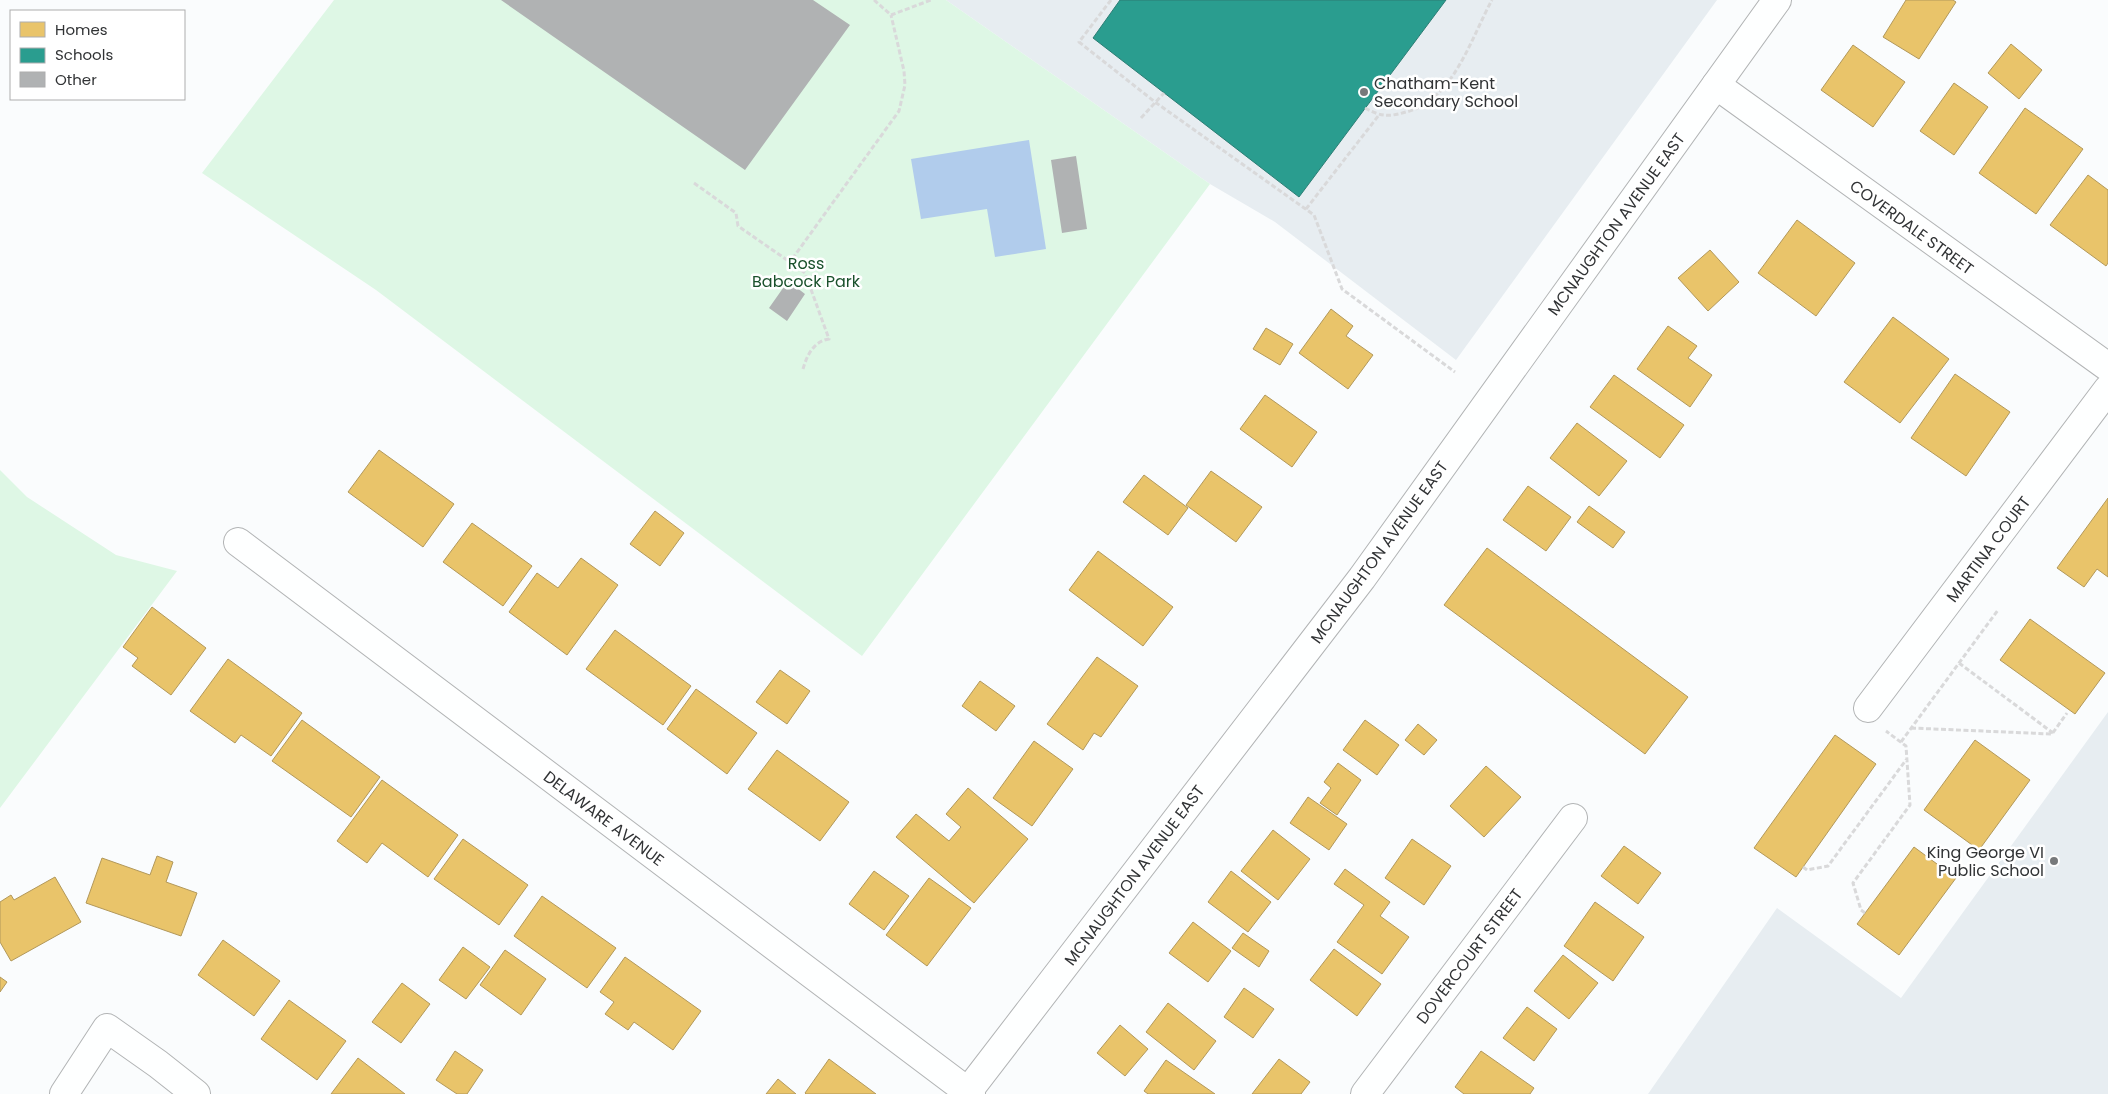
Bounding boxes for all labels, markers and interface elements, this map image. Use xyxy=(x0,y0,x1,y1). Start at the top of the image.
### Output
legend xyxy=(10,10,185,100)
text: Homes xyxy=(55,19,108,40)
text: Schools xyxy=(55,44,113,65)
text: Other xyxy=(55,69,97,90)
place label: Chatham-Kent Secondary School xyxy=(1374,72,1518,113)
marker: Chatham-Kent Secondary School xyxy=(1358,86,1370,98)
street label: MCNAUGHTON AVENUE EAST xyxy=(1542,128,1691,320)
street label: COVERDALE STREET xyxy=(1845,175,1979,280)
park label: Ross Babcock Park xyxy=(752,252,861,293)
street label: MCNAUGHTON AVENUE EAST xyxy=(1305,456,1454,648)
street label: MARTINA COURT xyxy=(1941,491,2036,607)
street label: DELAWARE AVENUE xyxy=(539,765,669,871)
street label: MCNAUGHTON AVENUE EAST xyxy=(1059,780,1210,970)
place label: King George VI Public School xyxy=(1927,841,2044,882)
marker: King George VI Public School xyxy=(2048,855,2060,867)
street label: DOVERCOURT STREET xyxy=(1411,884,1528,1029)

